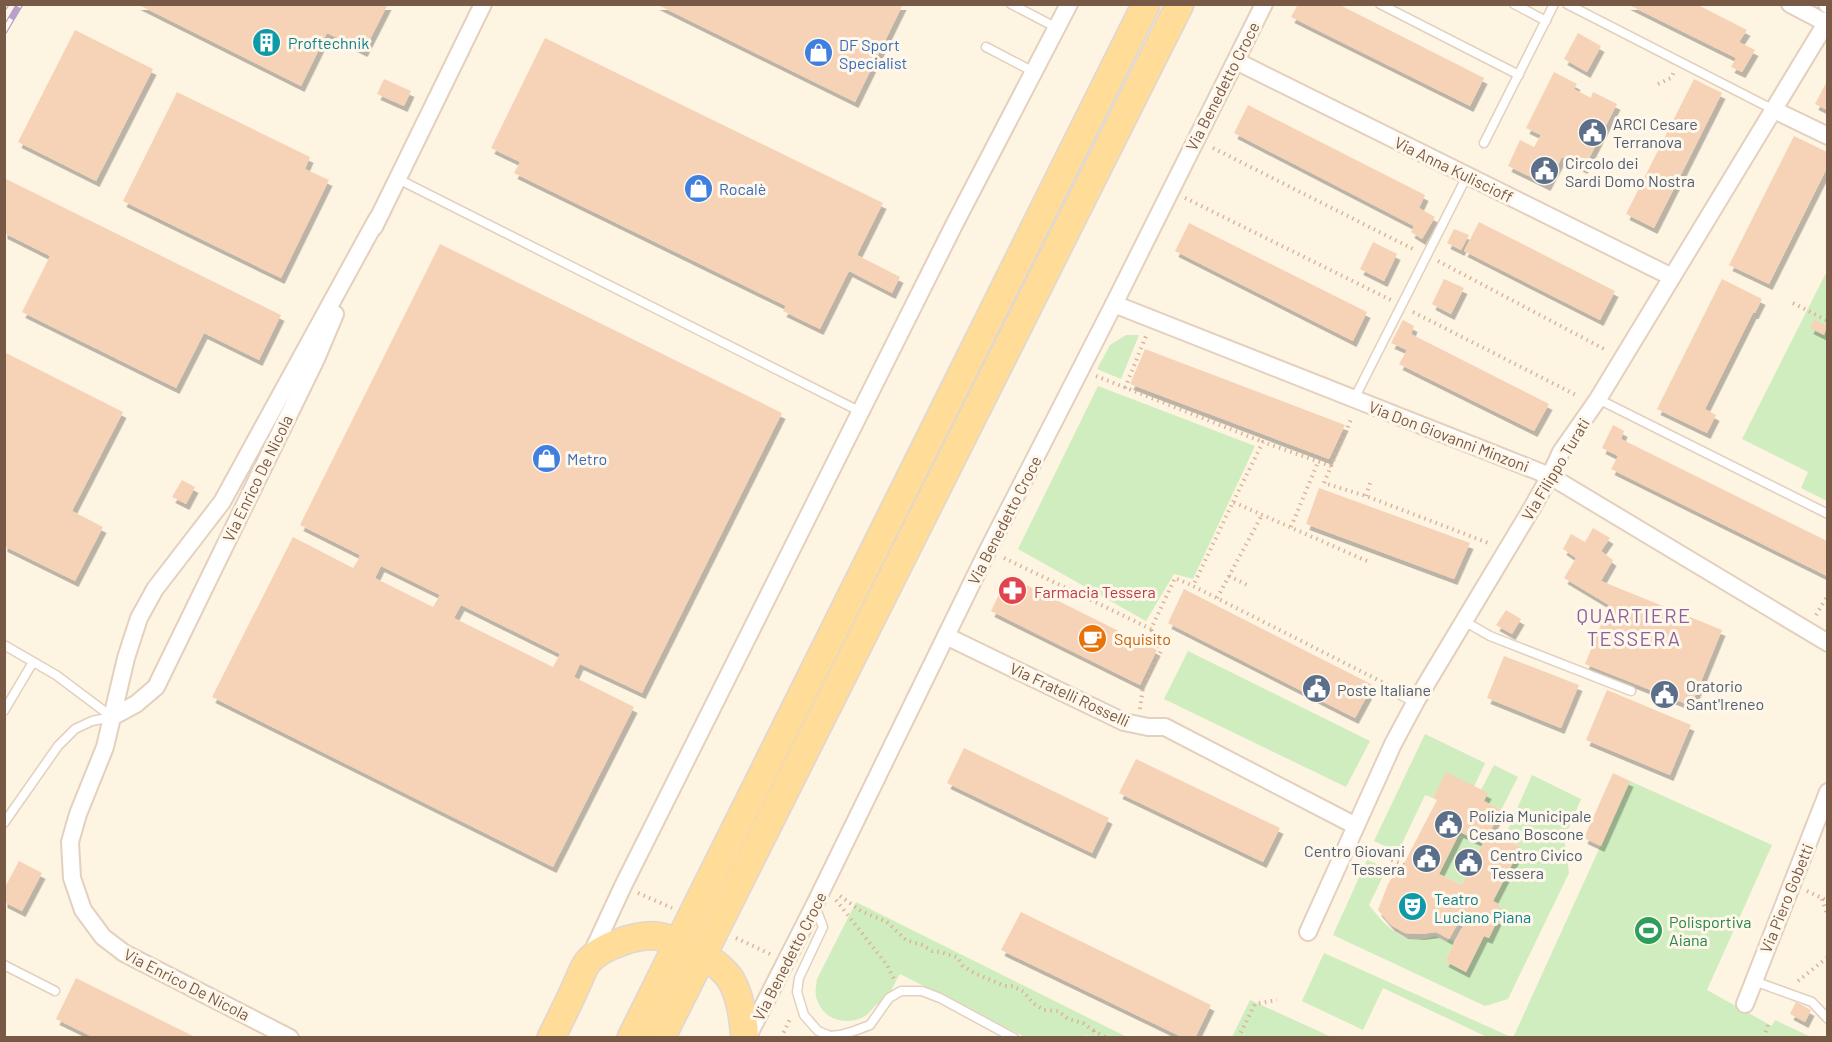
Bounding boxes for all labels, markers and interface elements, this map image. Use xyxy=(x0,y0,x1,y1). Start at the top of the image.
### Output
street label: Via Benedetto Croce xyxy=(1181,18,1263,154)
building icon: Proftechnik xyxy=(251,26,283,58)
place label: Proftechnik xyxy=(288,33,369,52)
place label: DF Sport Specialist xyxy=(839,35,907,72)
shop icon: DF Sport Specialist xyxy=(802,37,834,69)
place label: ARCI Cesare Terranova xyxy=(1613,114,1698,151)
public building icon: ARCI Cesare Terranova xyxy=(1576,116,1608,148)
street label: Via Anna Kuliscioff xyxy=(1392,132,1517,206)
place label: Circolo dei Sardi Domo Nostra xyxy=(1565,153,1695,190)
public building icon: Circolo dei Sardi Domo Nostra xyxy=(1528,155,1560,187)
shop icon: Rocalè xyxy=(682,172,714,204)
place label: Rocalè xyxy=(719,179,766,198)
street label: Via Don Giovanni Minzoni xyxy=(1366,397,1532,475)
street label: Via Enrico De Nicola xyxy=(218,412,296,544)
street label: Via Filippo Turati xyxy=(1517,414,1593,524)
shop icon: Metro xyxy=(530,442,562,474)
place label: Metro xyxy=(567,449,607,468)
street label: Via Benedetto Croce xyxy=(963,452,1045,588)
pharmacy icon: Farmacia Tessera xyxy=(997,575,1029,607)
place label: Farmacia Tessera xyxy=(1034,582,1156,601)
district label: QUARTIERE TESSERA xyxy=(1576,603,1692,650)
cafe icon: Squisito xyxy=(1077,622,1109,654)
place label: Squisito xyxy=(1114,629,1171,648)
street label: Via Fratelli Rosselli xyxy=(1007,658,1133,730)
public building icon: Poste Italiane xyxy=(1300,673,1332,705)
place label: Oratorio Sant'Ireneo xyxy=(1686,676,1764,713)
public building icon: Oratorio Sant'Ireneo xyxy=(1649,678,1681,710)
place label: Poste Italiane xyxy=(1337,680,1431,699)
place label: Polizia Municipale Cesano Boscone xyxy=(1469,806,1592,843)
public building icon: Polizia Municipale Cesano Boscone xyxy=(1432,808,1464,840)
place label: Centro Giovani Tessera xyxy=(1304,841,1405,878)
street label: Via Piero Gobetti xyxy=(1755,841,1817,955)
public building icon: Centro Giovani Tessera xyxy=(1410,843,1442,875)
place label: Centro Civico Tessera xyxy=(1490,845,1583,882)
public building icon: Centro Civico Tessera xyxy=(1453,847,1485,879)
street label: Via Benedetto Croce xyxy=(748,888,830,1024)
place label: Teatro Luciano Piana xyxy=(1434,889,1531,926)
theatre icon: Teatro Luciano Piana xyxy=(1397,891,1429,923)
place label: Polisportiva Aiana xyxy=(1669,912,1751,949)
sports icon: Polisportiva Aiana xyxy=(1632,914,1664,946)
street label: Via Enrico De Nicola xyxy=(121,944,253,1024)

